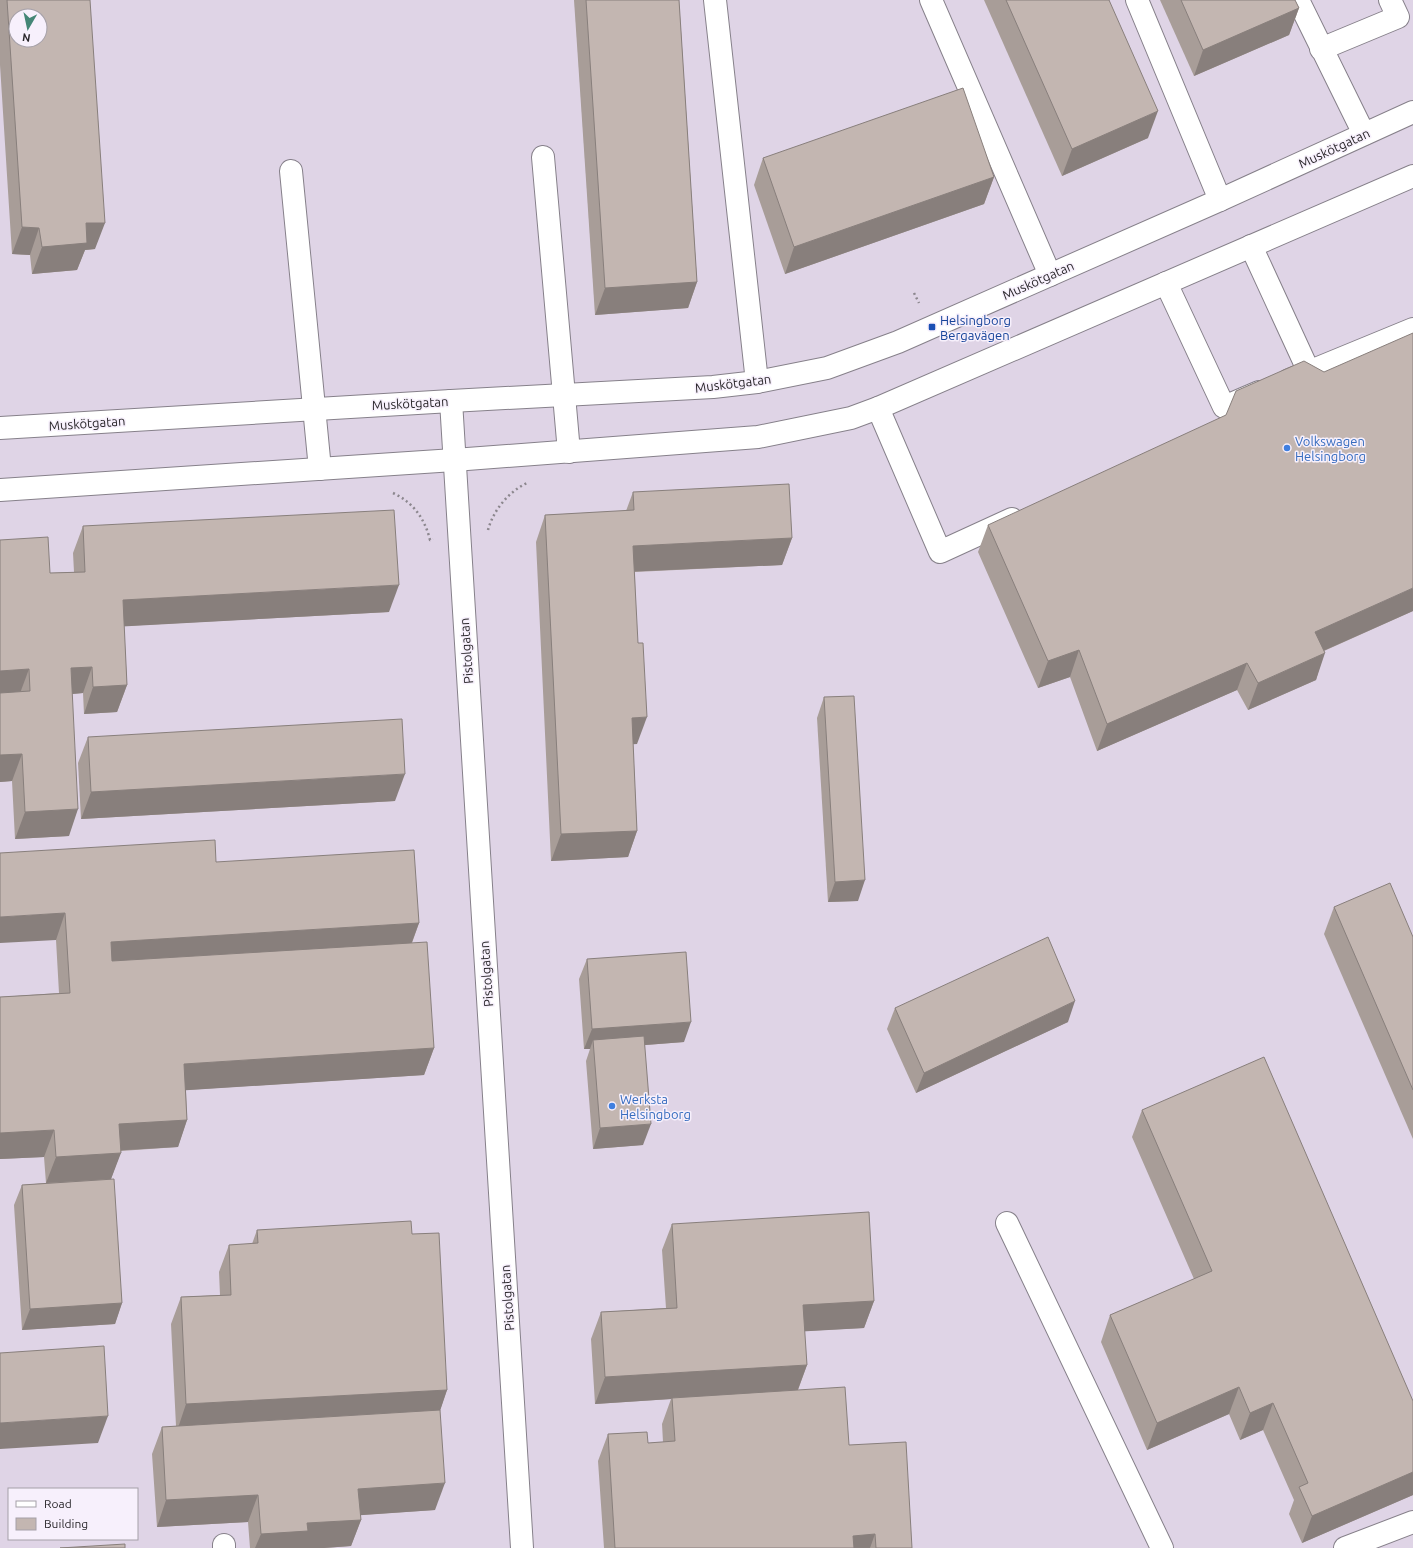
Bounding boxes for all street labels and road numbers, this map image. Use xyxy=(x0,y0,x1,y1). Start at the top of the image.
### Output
street label: Muskötgatan xyxy=(1296,125,1372,171)
street label: Muskötgatan xyxy=(1000,258,1076,302)
street label: Muskötgatan xyxy=(694,371,772,395)
street label: Muskötgatan xyxy=(371,394,449,412)
street label: Muskötgatan xyxy=(48,413,126,433)
street label: Pistolgatan xyxy=(457,618,475,684)
street label: Pistolgatan xyxy=(477,941,495,1007)
street label: Pistolgatan xyxy=(498,1265,516,1331)

